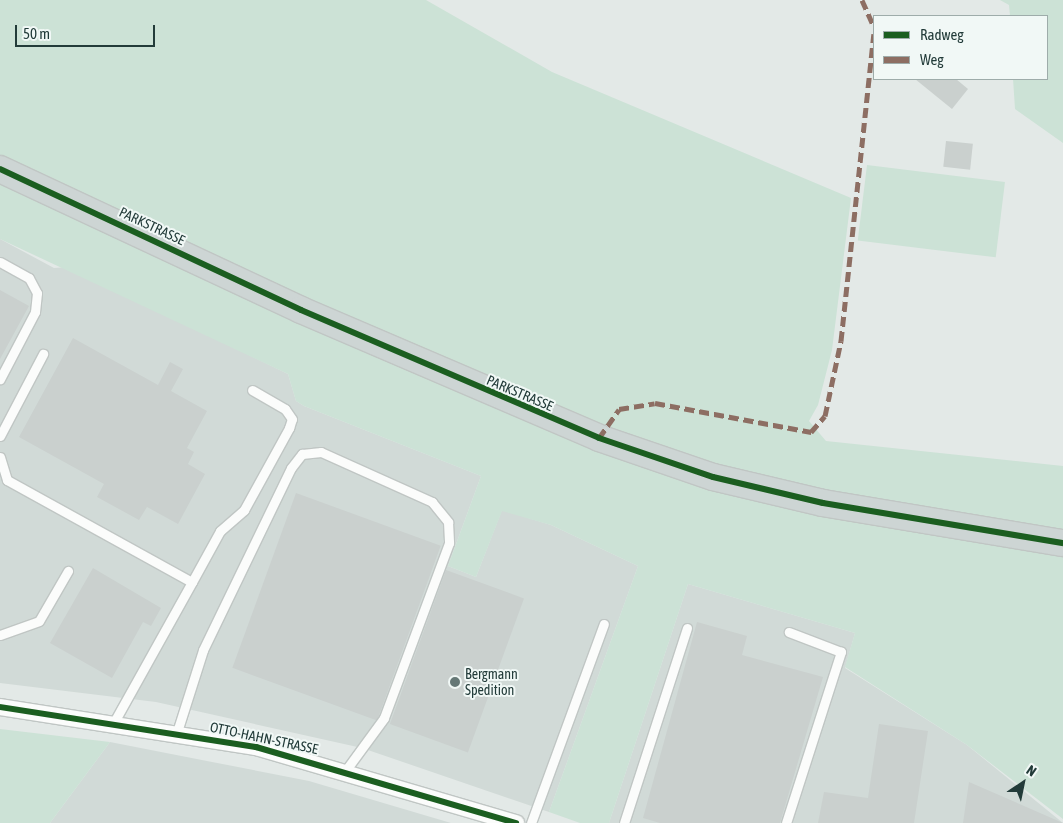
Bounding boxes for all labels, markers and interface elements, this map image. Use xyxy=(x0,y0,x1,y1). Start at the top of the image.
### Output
scale bar xyxy=(18,15,158,47)
legend xyxy=(873,15,1048,80)
text: 50 m xyxy=(23,25,50,42)
text: Radweg xyxy=(920,26,964,43)
text: Weg xyxy=(920,51,944,68)
street label: PARKSTRASSE xyxy=(116,203,188,249)
street label: PARKSTRASSE xyxy=(484,371,556,415)
place label: Bergmann Spedition xyxy=(465,666,518,699)
marker: Bergmann Spedition xyxy=(449,676,461,688)
street label: OTTO-HAHN-STRASSE xyxy=(208,718,320,758)
north arrow xyxy=(998,758,1048,808)
text: N xyxy=(1023,762,1039,780)

